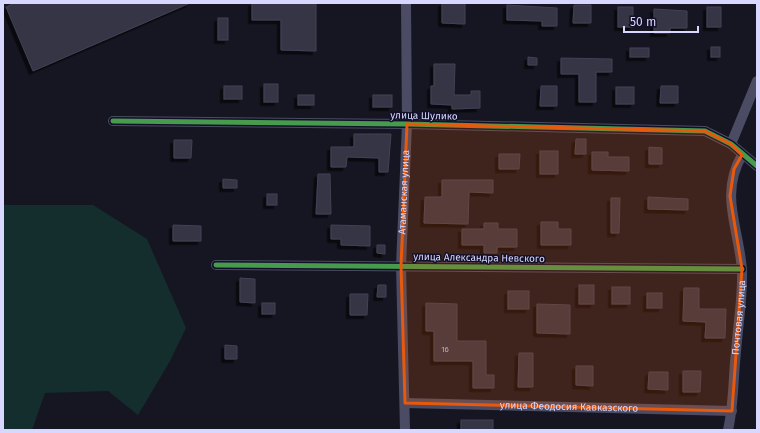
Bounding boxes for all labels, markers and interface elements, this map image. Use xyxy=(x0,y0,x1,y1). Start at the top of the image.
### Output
scale bar xyxy=(624,8,698,34)
text: 50 m xyxy=(630,15,656,29)
street label: улица Шулико xyxy=(390,109,458,123)
street label: Атаманская улица xyxy=(396,150,412,235)
street label: улица Александра Невского xyxy=(413,251,545,265)
street label: Почтовая улица xyxy=(730,280,748,356)
house number: 16 xyxy=(441,345,449,354)
street label: улица Феодосия Кавказского xyxy=(500,399,638,415)

